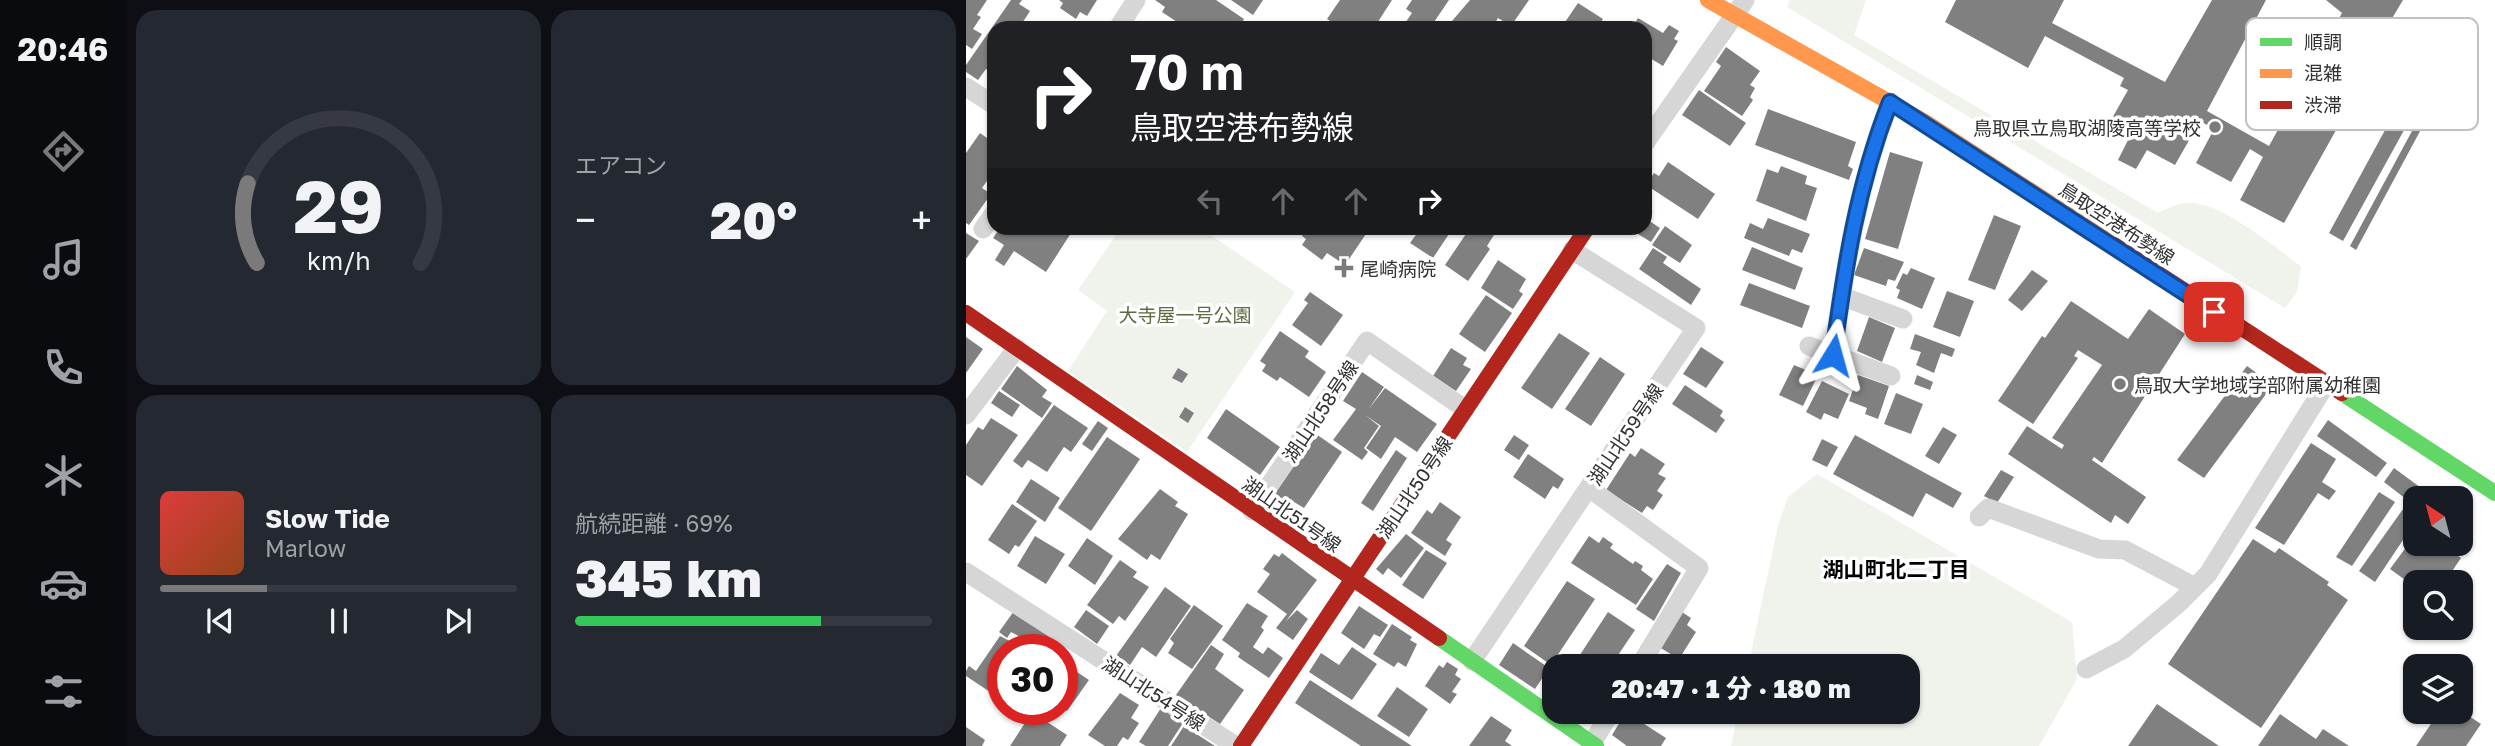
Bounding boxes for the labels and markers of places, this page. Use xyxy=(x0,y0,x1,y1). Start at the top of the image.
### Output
place label: 鳥取県立鳥取湖陵高等学校 xyxy=(1973,116,2201,139)
marker: 鳥取県立鳥取湖陵高等学校 xyxy=(2207,119,2223,135)
place label: 尾崎病院 xyxy=(1360,257,1436,280)
marker: 尾崎病院 xyxy=(1334,258,1354,278)
pin xyxy=(2184,282,2244,342)
place label: 鳥取大学地域学部附属幼稚園 xyxy=(2134,373,2381,396)
marker: 鳥取大学地域学部附属幼稚園 xyxy=(2112,376,2128,392)

